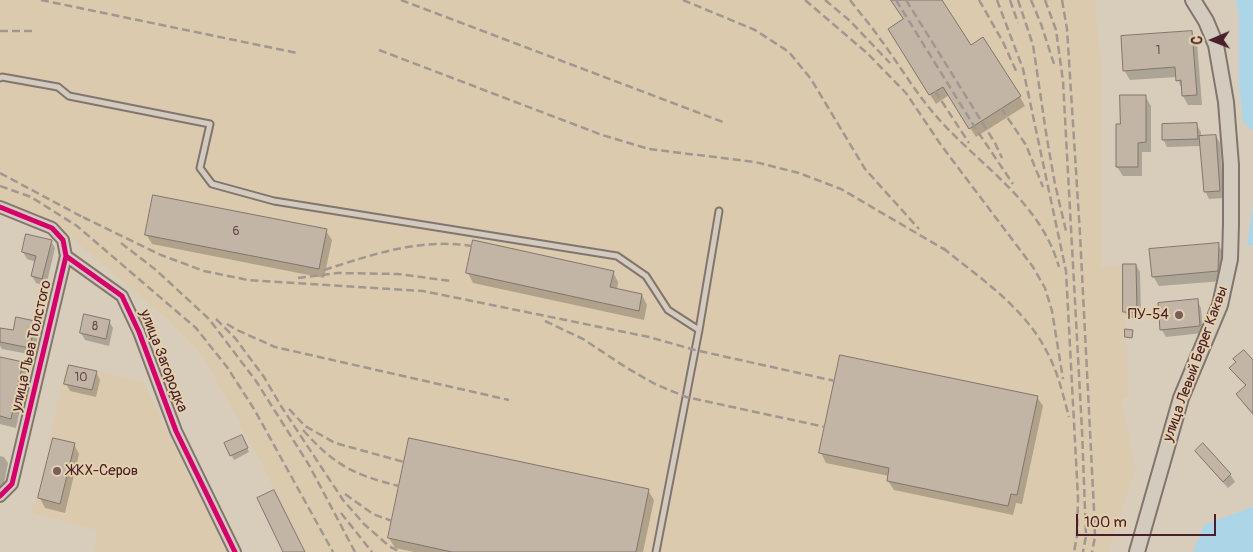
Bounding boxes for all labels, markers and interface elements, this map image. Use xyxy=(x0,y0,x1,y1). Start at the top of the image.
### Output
north arrow xyxy=(1188,15,1238,65)
text: С xyxy=(1189,36,1206,45)
house number: 1 xyxy=(1156,44,1160,58)
house number: 6 xyxy=(233,225,239,239)
street label: улица Льва Толстого xyxy=(8,278,56,414)
street label: улица Левый Берег Каквы xyxy=(1159,284,1233,444)
place label: ПУ-54 xyxy=(1128,306,1169,324)
street label: улица Загородка xyxy=(135,307,191,415)
marker: ПУ-54 xyxy=(1173,309,1185,321)
house number: 8 xyxy=(92,320,98,334)
house number: 10 xyxy=(75,371,87,385)
place label: ЖКХ-Серов xyxy=(67,462,138,480)
marker: ЖКХ-Серов xyxy=(51,465,63,477)
scale bar xyxy=(1078,504,1218,536)
text: 100 m xyxy=(1084,513,1127,532)

